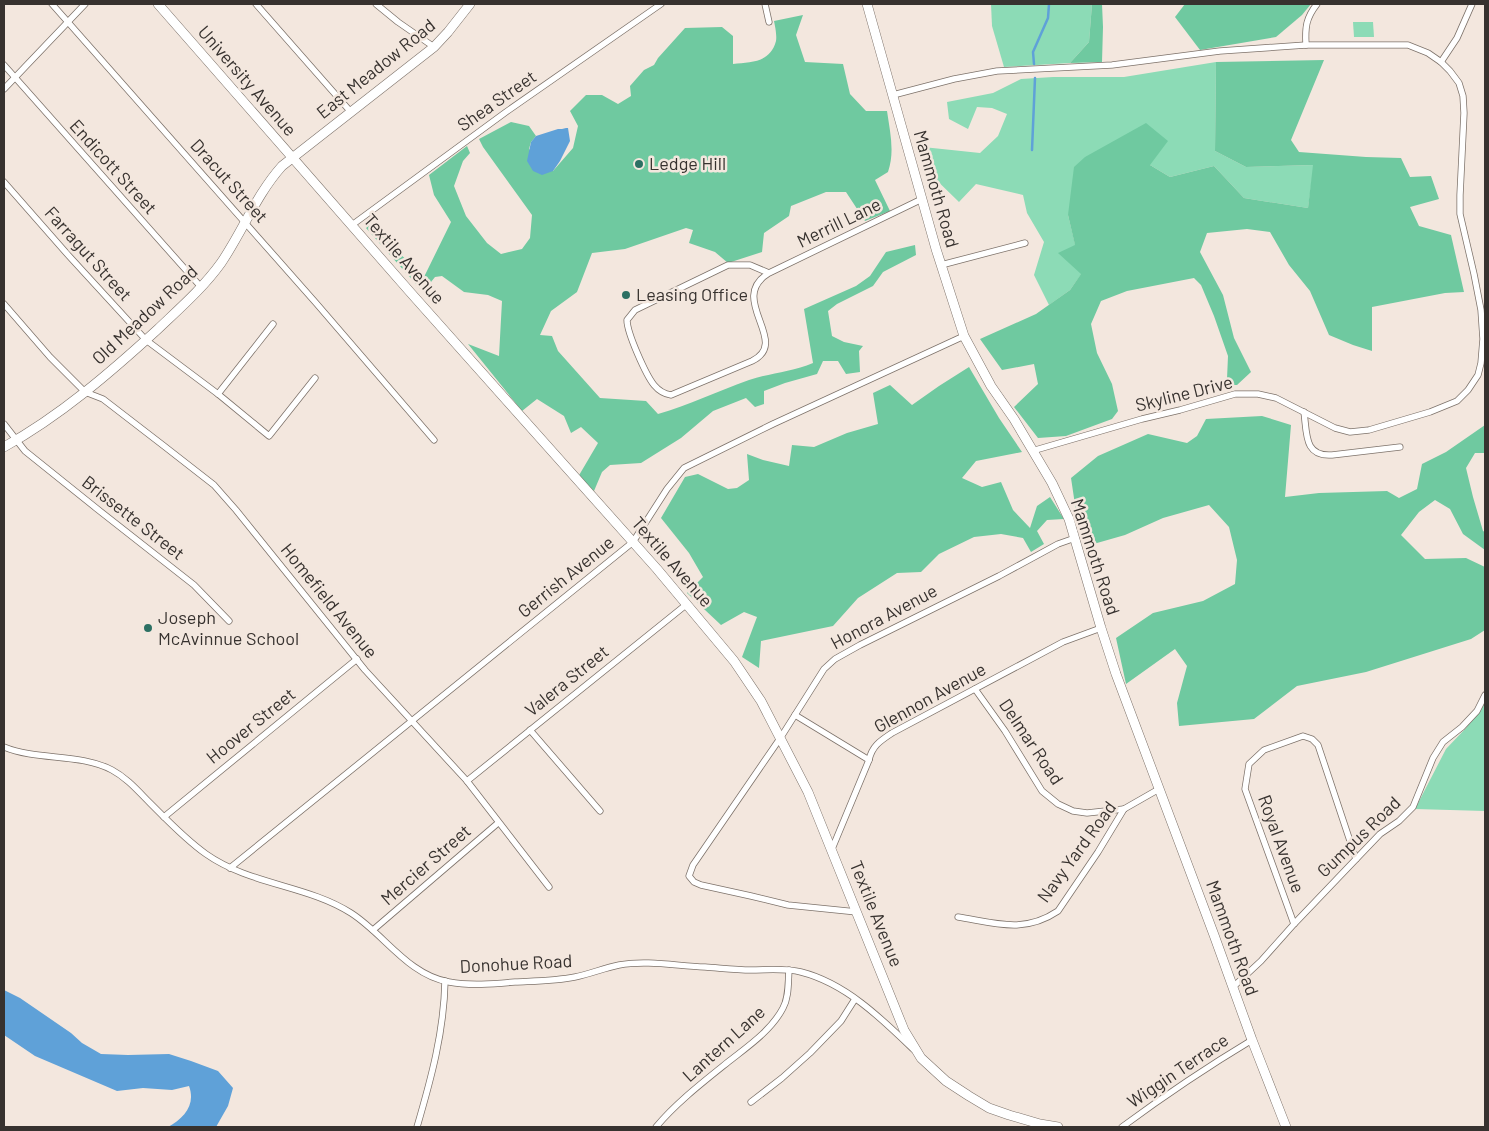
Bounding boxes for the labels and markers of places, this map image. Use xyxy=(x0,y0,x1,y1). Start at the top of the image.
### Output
place label: Ledge Hill xyxy=(649,152,726,174)
marker: Ledge Hill xyxy=(633,158,645,170)
place label: Leasing Office xyxy=(636,283,748,305)
marker: Leasing Office xyxy=(620,289,632,301)
place label: Joseph McAvinnue School xyxy=(158,606,299,649)
marker: Joseph McAvinnue School xyxy=(142,622,154,634)

